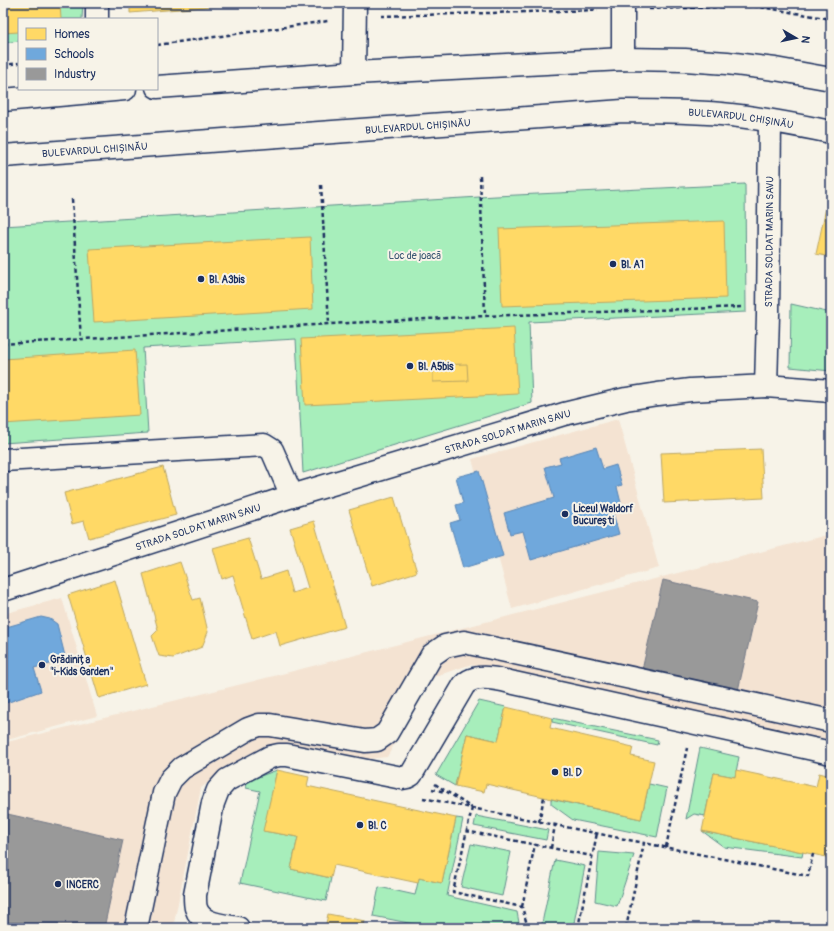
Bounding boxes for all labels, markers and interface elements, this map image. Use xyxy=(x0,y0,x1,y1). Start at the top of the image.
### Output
legend xyxy=(18,18,158,90)
north arrow xyxy=(776,18,816,58)
text: Homes xyxy=(54,27,90,42)
text: N xyxy=(798,35,812,45)
text: Schools xyxy=(54,47,94,62)
text: Industry xyxy=(54,67,96,82)
street label: BULEVARDUL CHIȘINĂU xyxy=(688,107,795,132)
street label: BULEVARDUL CHIȘINĂU xyxy=(365,117,471,137)
street label: BULEVARDUL CHIȘINĂU xyxy=(42,140,148,160)
street label: STRADA SOLDAT MARIN SAVU xyxy=(763,176,776,307)
park label: Loc de joacă xyxy=(389,250,441,262)
marker: Bl. A1 xyxy=(608,259,618,269)
place label: Bl. A1 xyxy=(621,259,644,271)
marker: Bl. A3bis xyxy=(196,274,206,284)
place label: Bl. A3bis xyxy=(209,274,245,286)
marker: Bl. A5bis xyxy=(405,361,415,371)
place label: Bl. A5bis xyxy=(418,361,454,373)
street label: STRADA SOLDAT MARIN SAVU xyxy=(443,408,572,457)
street label: STRADA SOLDAT MARIN SAVU xyxy=(134,501,263,554)
place label: Liceul Waldorf București xyxy=(573,503,634,527)
marker: Liceul Waldorf București xyxy=(560,509,570,519)
place label: Grădinița "i-Kids Garden" xyxy=(50,654,114,678)
marker: Grădinița "i-Kids Garden" xyxy=(37,660,47,670)
marker: Bl. D xyxy=(550,767,560,777)
place label: Bl. D xyxy=(563,767,582,779)
marker: Bl. C xyxy=(355,820,365,830)
place label: Bl. C xyxy=(368,820,387,832)
marker: INCERC xyxy=(53,879,63,889)
place label: INCERC xyxy=(66,879,99,891)

